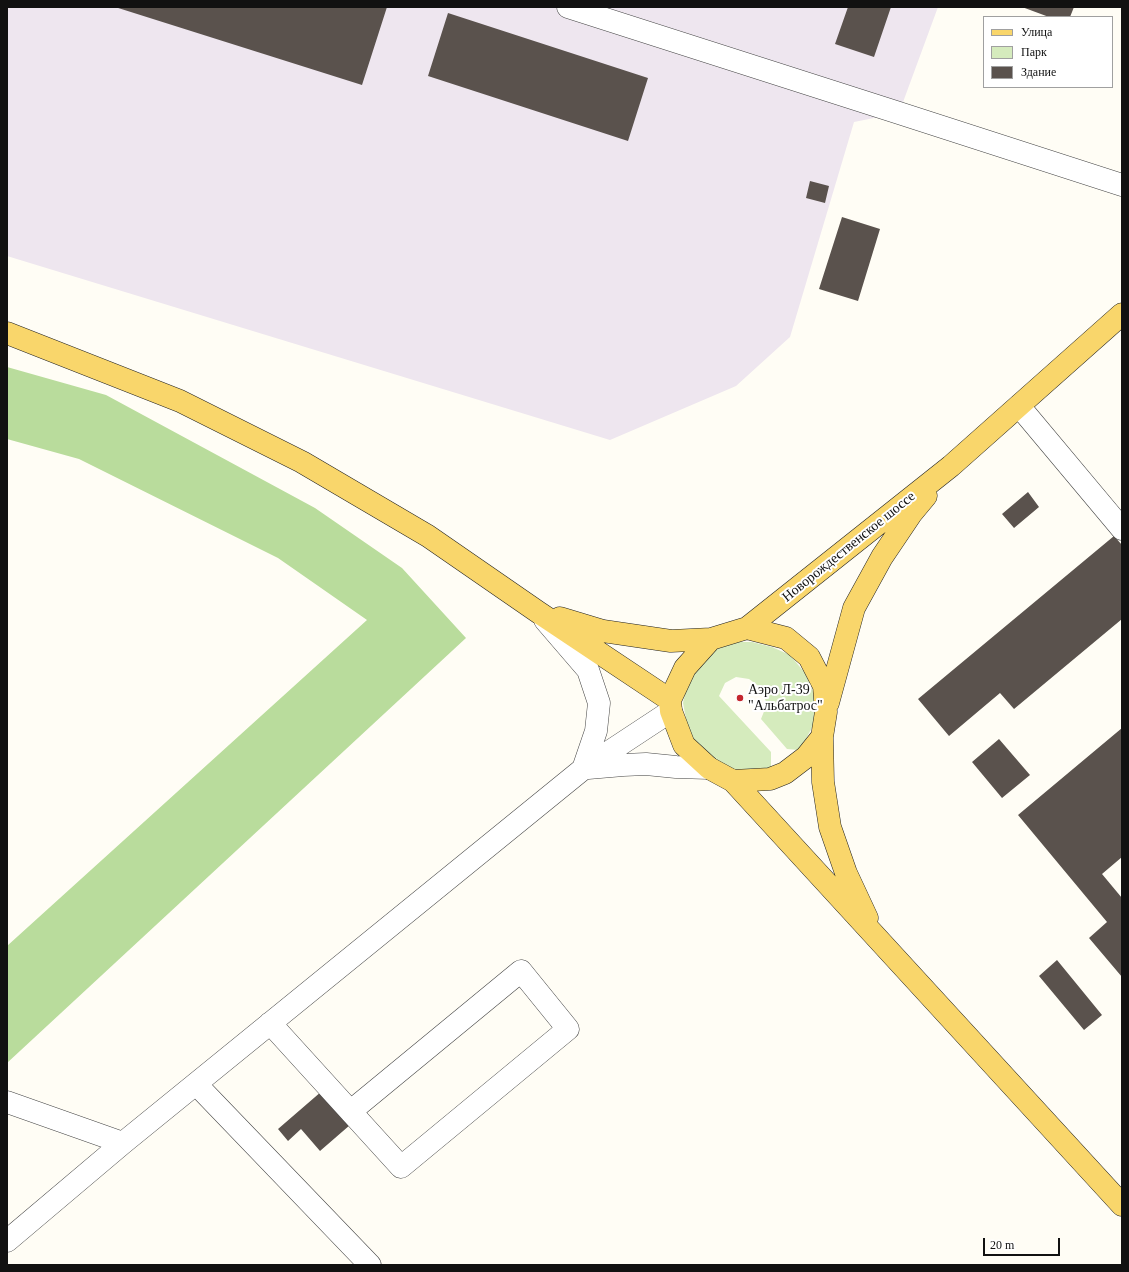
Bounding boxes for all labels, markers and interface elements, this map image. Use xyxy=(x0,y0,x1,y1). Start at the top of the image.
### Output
legend xyxy=(983,16,1113,88)
text: Улица xyxy=(1021,25,1052,39)
text: Парк xyxy=(1021,45,1047,59)
text: Здание xyxy=(1021,65,1056,79)
street label: Новорождественское шоссе xyxy=(779,488,919,606)
place label: Аэро Л-39 "Альбатрос" xyxy=(748,682,823,714)
marker: Аэро Л-39 "Альбатрос" xyxy=(735,693,745,703)
scale bar xyxy=(985,1230,1062,1256)
text: 20 m xyxy=(990,1238,1014,1252)

